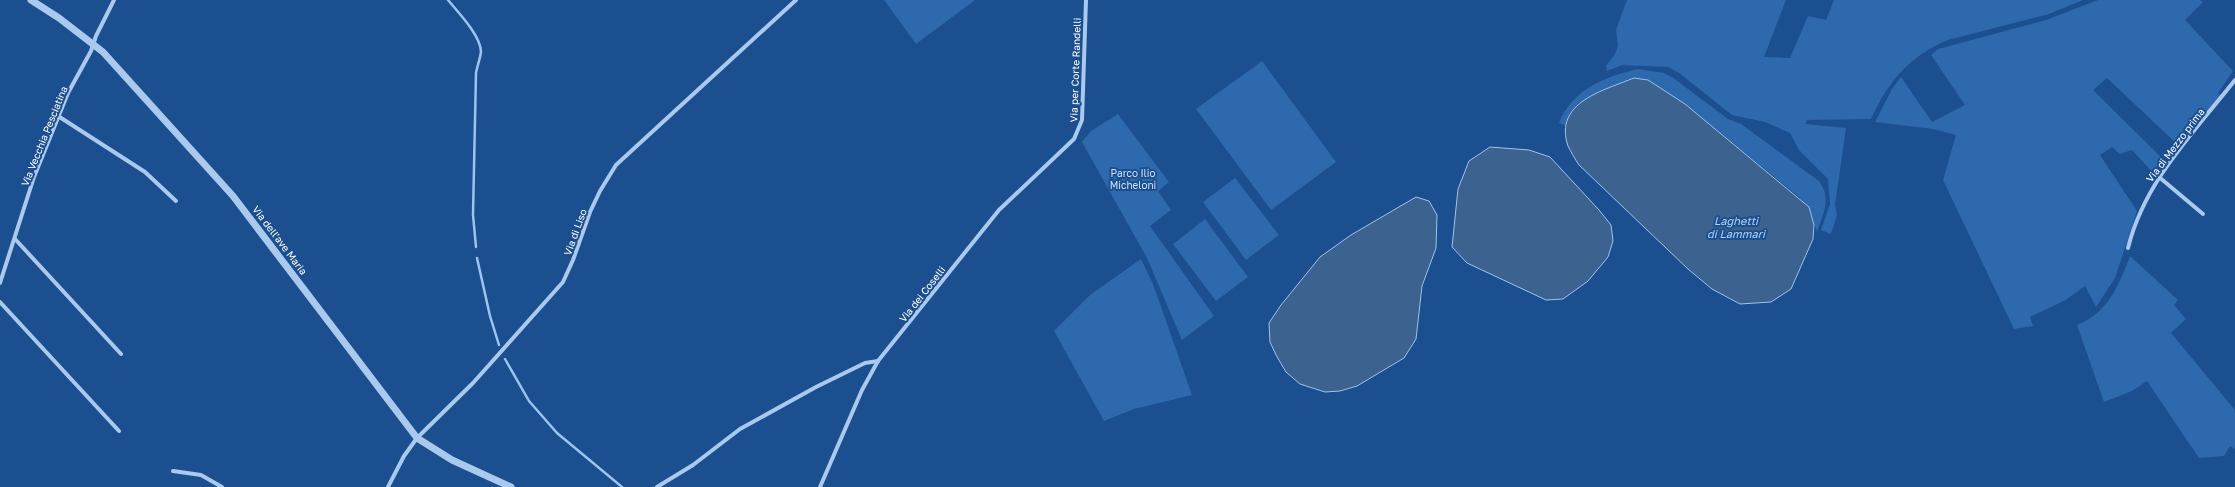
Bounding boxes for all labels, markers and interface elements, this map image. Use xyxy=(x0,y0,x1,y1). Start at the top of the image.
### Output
street label: Via per Corte Randelli xyxy=(1067,18,1083,122)
street label: Via Vecchia Pesciatina xyxy=(18,84,70,188)
street label: Via di Mezzo prima xyxy=(2143,106,2207,184)
park label: Parco Ilio Micheloni xyxy=(1110,167,1156,191)
street label: Via dell'ave Maria xyxy=(250,203,310,277)
street label: Via di Liso xyxy=(561,207,589,257)
water label: Laghetti di Lammari xyxy=(1707,214,1767,240)
street label: Via dei Coselli xyxy=(896,264,948,324)

